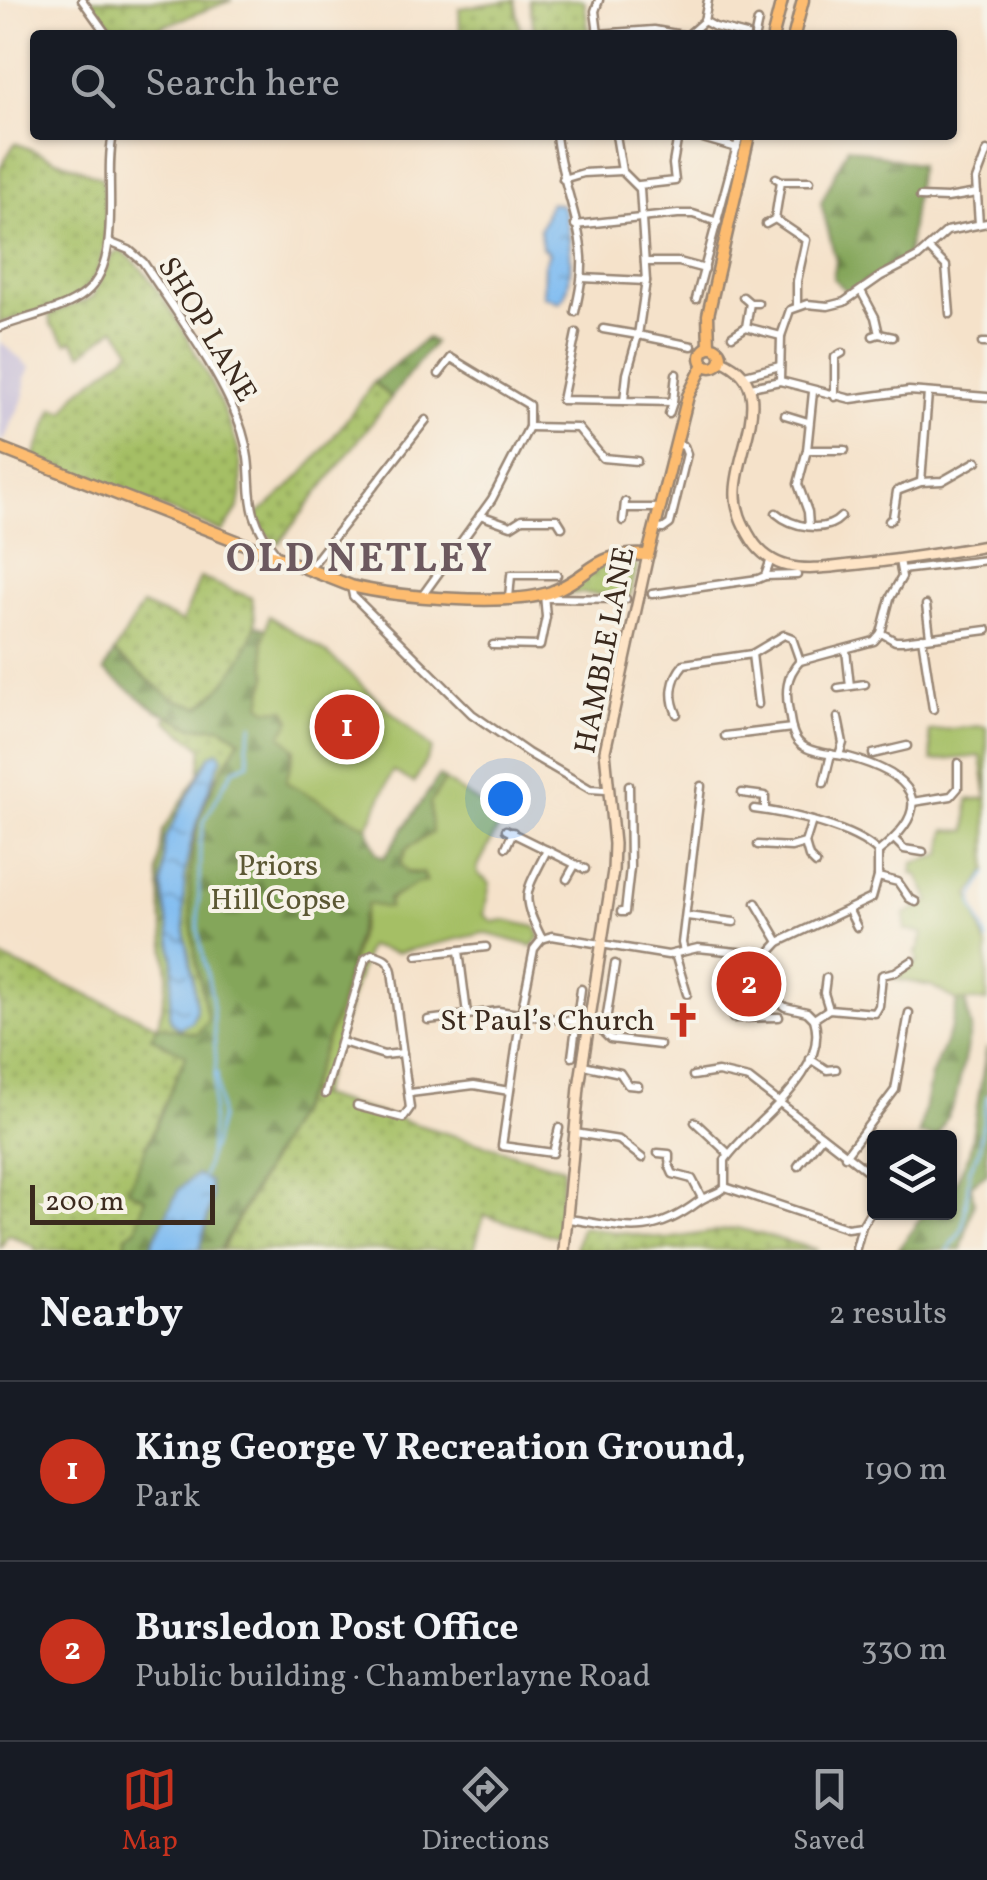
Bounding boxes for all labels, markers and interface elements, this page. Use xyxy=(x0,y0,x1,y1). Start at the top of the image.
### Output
search box xyxy=(30,30,957,140)
icon: search xyxy=(65,58,120,113)
text: Search here xyxy=(145,59,340,112)
street label: SHOP LANE xyxy=(146,249,266,411)
district label: OLD NETLEY xyxy=(226,533,494,589)
street label: HAMBLE LANE xyxy=(565,544,647,757)
pin: 1 xyxy=(314,690,380,764)
your location xyxy=(480,773,531,824)
park label: Priors Hill Copse xyxy=(210,846,346,922)
pin: 2 xyxy=(716,946,782,1022)
place label: St Paul’s Church xyxy=(440,1001,655,1043)
church icon: St Paul’s Church xyxy=(664,1001,702,1039)
map controls xyxy=(867,1130,957,1220)
button: layers xyxy=(867,1130,957,1220)
scale bar xyxy=(30,1180,215,1224)
text: 200 m xyxy=(45,1183,124,1222)
text: Nearby xyxy=(40,1286,183,1345)
text: 2 results xyxy=(829,1293,947,1337)
text: King George V Recreation Ground, xyxy=(135,1423,746,1476)
text: 1 xyxy=(66,1449,79,1493)
text: 190 m xyxy=(863,1449,947,1493)
text: Park xyxy=(135,1476,200,1520)
text: Bursledon Post Office xyxy=(135,1603,519,1656)
text: 2 xyxy=(64,1629,81,1673)
text: 330 m xyxy=(861,1629,947,1673)
text: Public building · Chamberlayne Road xyxy=(135,1656,651,1700)
tab: Map xyxy=(122,1762,178,1861)
tab: Directions xyxy=(421,1762,550,1861)
tab: Saved xyxy=(793,1762,865,1861)

